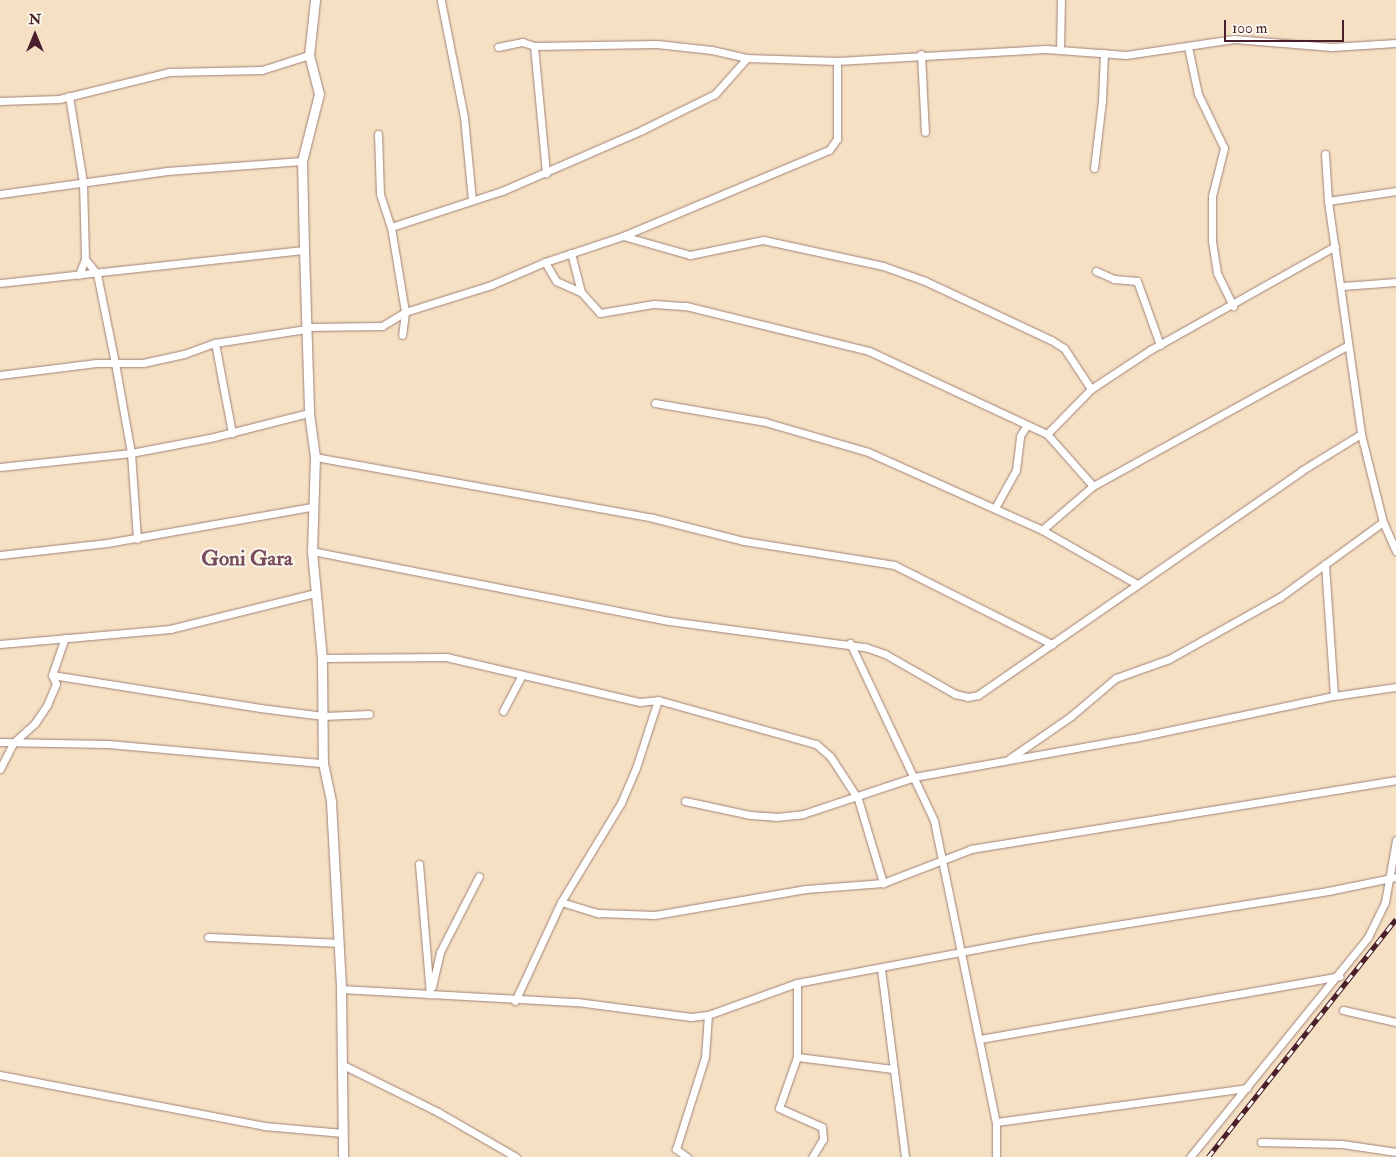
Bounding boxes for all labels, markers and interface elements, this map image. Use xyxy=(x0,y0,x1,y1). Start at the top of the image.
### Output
north arrow xyxy=(10,10,60,60)
scale bar xyxy=(1226,10,1346,42)
text: N xyxy=(29,11,41,28)
text: 100 m xyxy=(1232,19,1267,38)
district label: Goni Gara xyxy=(201,546,293,572)

